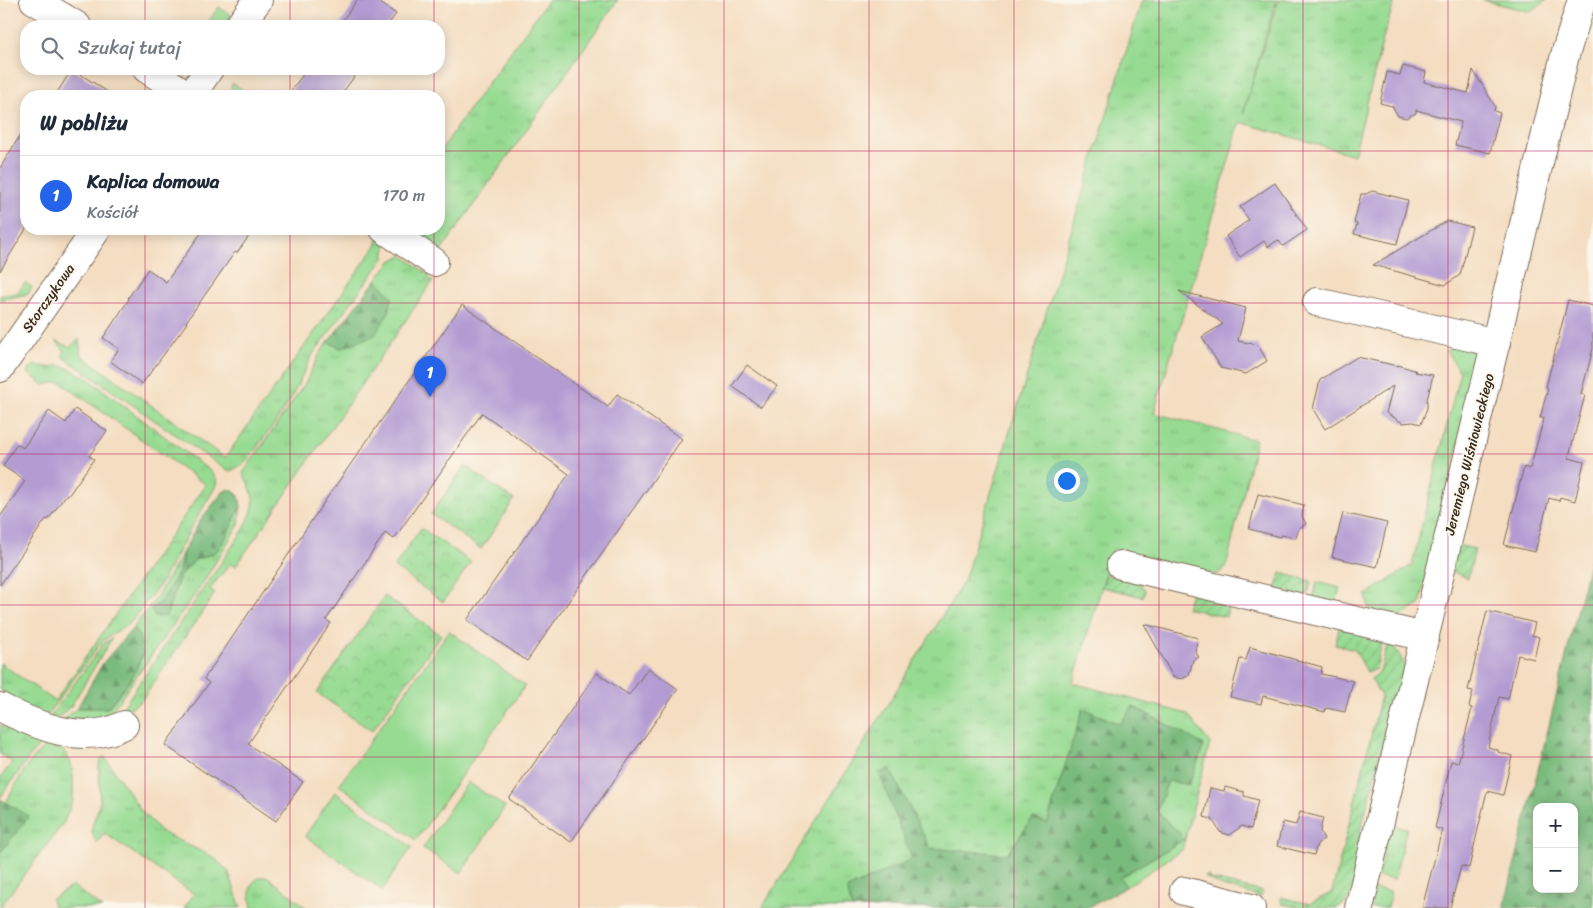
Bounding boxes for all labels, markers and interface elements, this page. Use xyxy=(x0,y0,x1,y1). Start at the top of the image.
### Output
search box xyxy=(20,20,445,75)
text: Szukaj tutaj xyxy=(78,31,181,64)
icon: search xyxy=(38,34,66,62)
text: W pobliżu xyxy=(40,104,128,142)
text: Kaplica domowa xyxy=(87,165,219,198)
text: 1 xyxy=(53,181,59,210)
text: 170 m xyxy=(382,181,425,210)
text: Kościół xyxy=(87,198,138,227)
street label: Storczykowa xyxy=(15,258,82,338)
pin: 1 xyxy=(414,356,446,397)
street label: Jeremiego Wiśniowieckiego xyxy=(1437,371,1502,539)
your location xyxy=(1054,468,1080,494)
map controls xyxy=(1533,803,1578,893)
button: + xyxy=(1533,803,1578,848)
button: − xyxy=(1533,848,1578,893)

